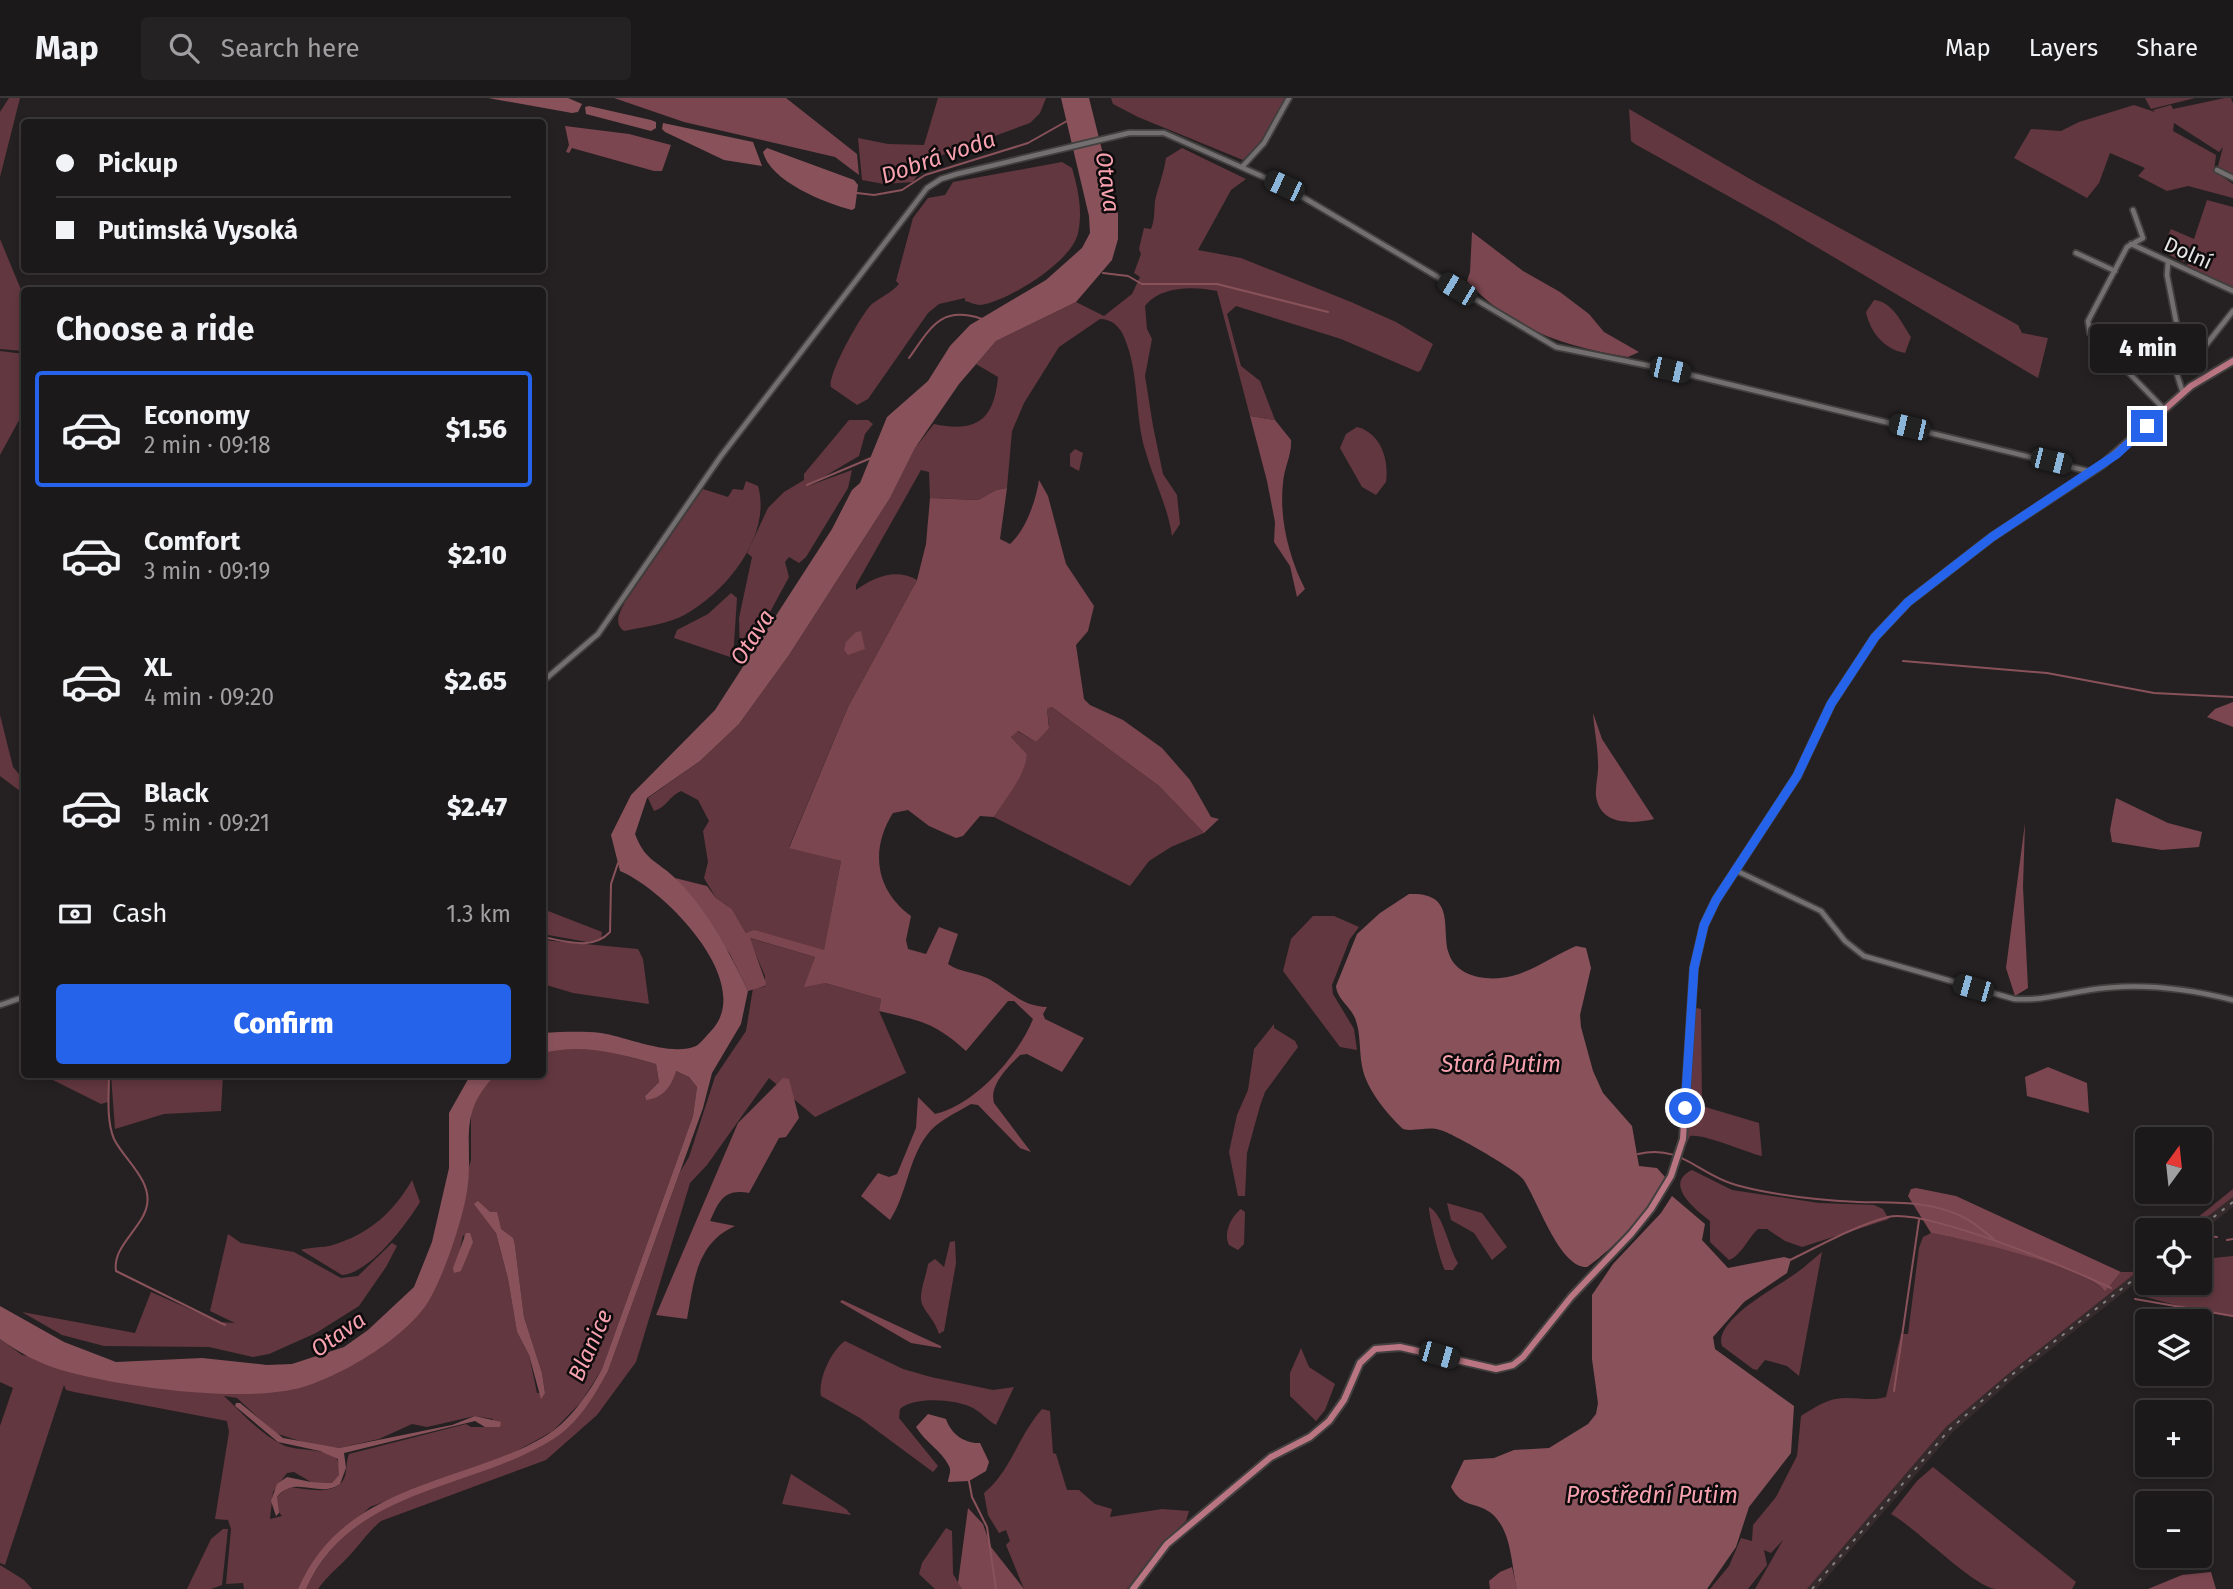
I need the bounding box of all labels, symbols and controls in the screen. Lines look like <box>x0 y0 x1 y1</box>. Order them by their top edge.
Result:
search box <box>141 17 631 80</box>
text: Map <box>35 28 99 68</box>
icon: search <box>165 29 203 67</box>
text: Search here <box>221 33 360 64</box>
text: Map <box>1945 34 1991 62</box>
text: Layers <box>2029 34 2098 62</box>
text: Share <box>2136 34 2198 62</box>
water label: Dobrá voda <box>877 124 999 190</box>
text: Pickup <box>98 148 178 179</box>
water label: Otava <box>1090 150 1126 214</box>
car <box>1261 168 1308 204</box>
text: Putimská Vysoká <box>98 215 298 246</box>
street label: Dolní <box>2160 231 2216 275</box>
car <box>1434 269 1481 309</box>
text: Choose a ride <box>56 310 254 348</box>
callout: 4 min <box>2089 324 2205 374</box>
text: 4 min <box>2119 334 2177 362</box>
car <box>1648 355 1693 385</box>
icon: car <box>60 398 123 461</box>
text: Economy <box>144 400 250 431</box>
route end <box>2131 410 2163 442</box>
car <box>1887 412 1932 442</box>
text: $1.56 <box>446 414 507 445</box>
text: 2 min · 09:18 <box>144 431 271 459</box>
car <box>2029 446 2074 476</box>
icon: car <box>60 524 123 587</box>
text: Comfort <box>144 526 240 557</box>
text: $2.10 <box>448 540 507 571</box>
text: 3 min · 09:19 <box>144 557 270 585</box>
water label: Otava <box>724 604 780 670</box>
icon: car <box>60 650 123 713</box>
text: XL <box>144 652 172 683</box>
text: $2.65 <box>444 666 507 697</box>
text: 4 min · 09:20 <box>144 683 274 711</box>
icon: car <box>60 776 123 839</box>
text: Black <box>144 778 209 809</box>
text: $2.47 <box>447 792 507 823</box>
text: 5 min · 09:21 <box>144 809 270 837</box>
icon: cash <box>56 895 94 933</box>
text: Cash <box>112 898 168 929</box>
text: 1.3 km <box>446 900 511 928</box>
car <box>1950 972 1997 1004</box>
button: Confirm <box>56 984 511 1064</box>
water label: Stará Putim <box>1440 1050 1561 1078</box>
route start <box>1669 1092 1701 1124</box>
north arrow <box>2135 1127 2212 1204</box>
map controls <box>2135 1127 2212 1568</box>
button: locate <box>2135 1218 2212 1295</box>
water label: Otava <box>305 1305 371 1363</box>
water label: Blanice <box>562 1305 618 1385</box>
button: layers <box>2135 1309 2212 1386</box>
car <box>1416 1339 1463 1371</box>
button: + <box>2135 1400 2212 1477</box>
water label: Prostřední Putim <box>1566 1481 1738 1509</box>
button: − <box>2135 1491 2212 1568</box>

